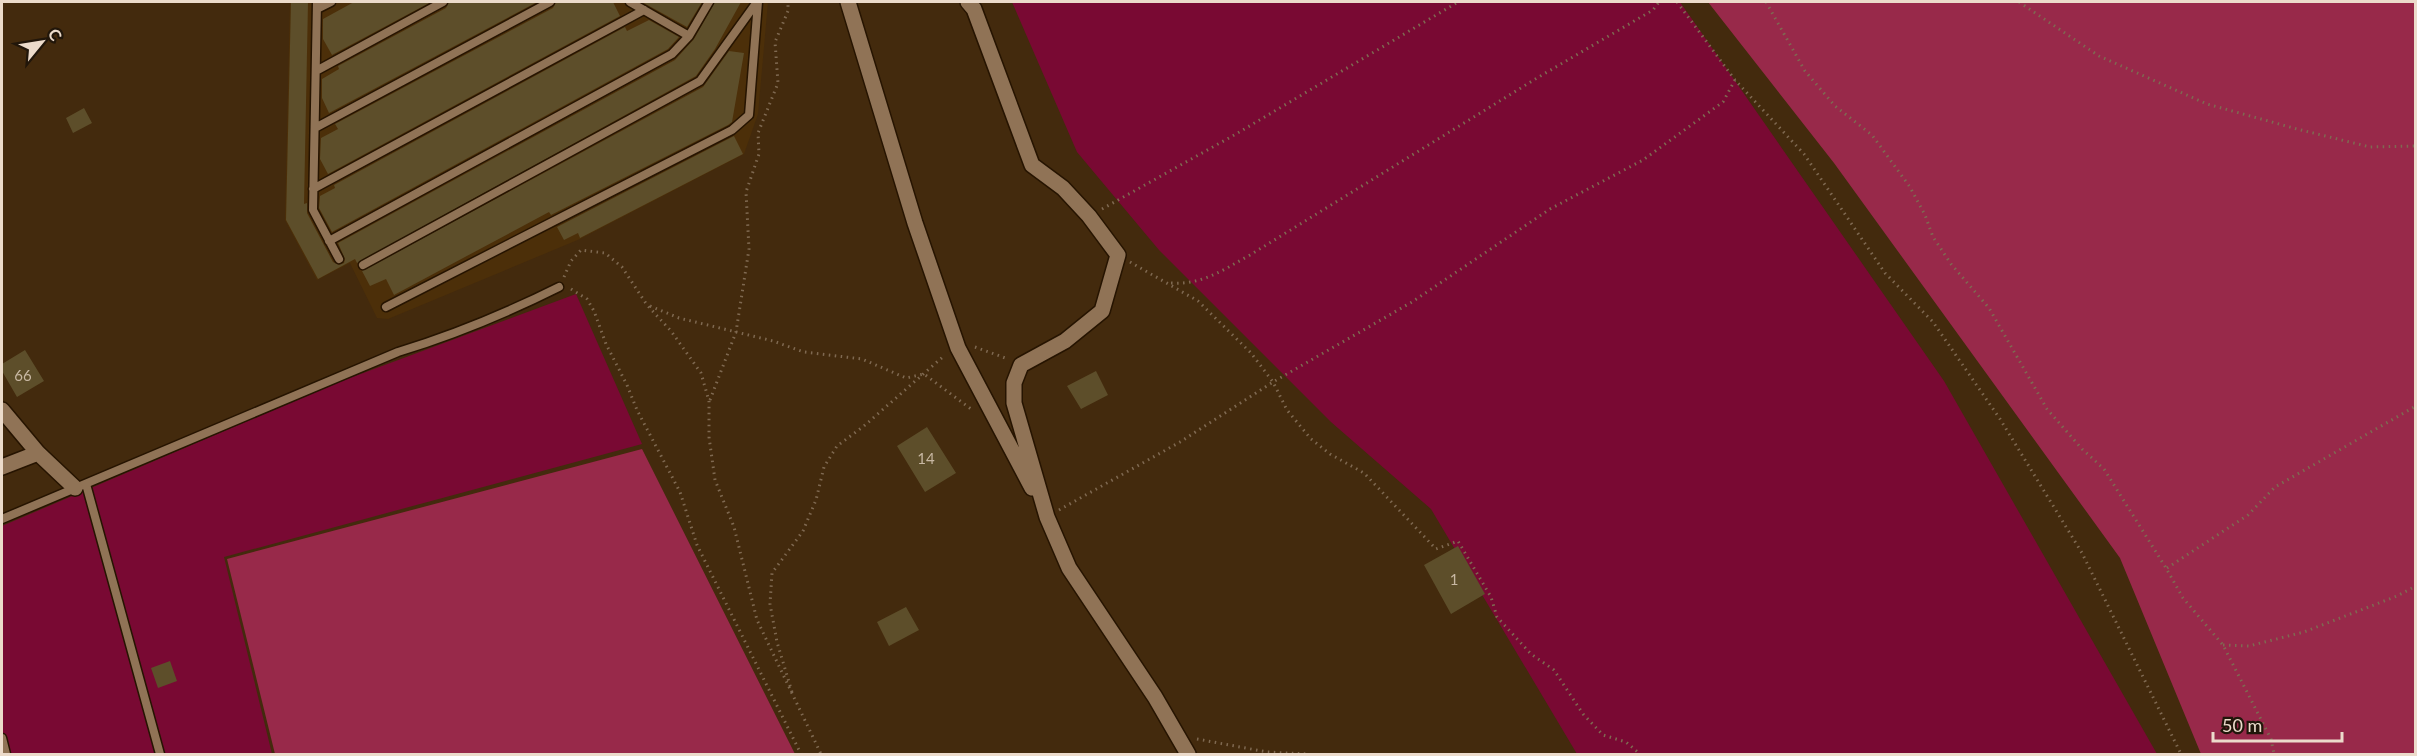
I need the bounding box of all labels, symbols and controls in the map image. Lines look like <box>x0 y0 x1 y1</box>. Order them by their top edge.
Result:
north arrow <box>12 12 72 72</box>
text: С <box>45 25 67 44</box>
house number: 66 <box>14 366 32 384</box>
house number: 14 <box>917 449 935 467</box>
house number: 1 <box>1450 570 1458 588</box>
scale bar <box>2213 705 2342 743</box>
text: 50 m <box>2222 714 2262 736</box>

